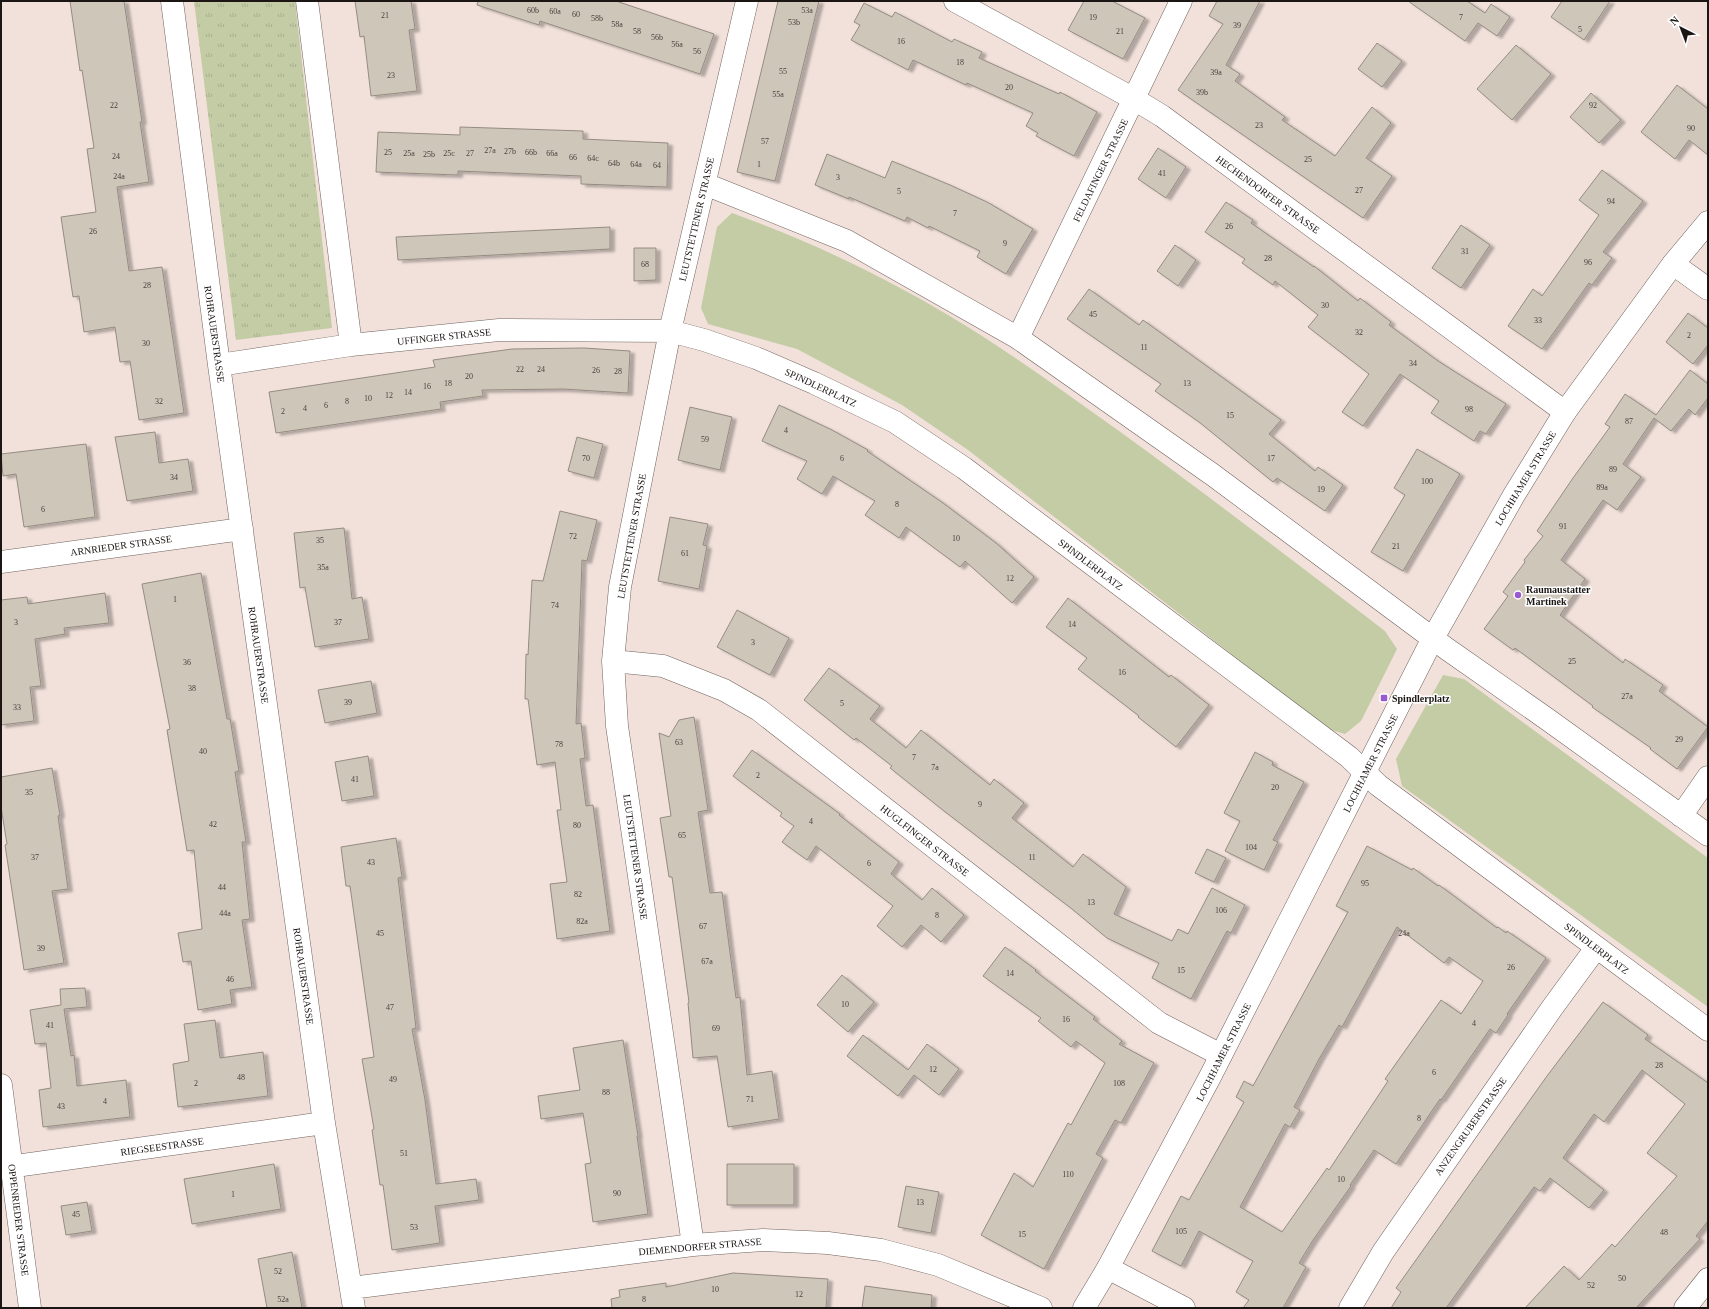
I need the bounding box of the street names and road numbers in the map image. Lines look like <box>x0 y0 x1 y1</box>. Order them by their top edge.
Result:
street label: FELDAFINGER STRASSE <box>1071 117 1130 224</box>
street label: HECHENDORFER STRASSE <box>1214 153 1322 236</box>
street label: LEUTSTETTENER STRASSE <box>677 156 716 282</box>
street label: ROHRAUERSTRASSE <box>202 285 227 383</box>
street label: UFFINGER STRASSE <box>397 326 491 347</box>
street label: SPINDLERPLATZ <box>783 366 858 409</box>
street label: LOCHHAMER STRASSE <box>1493 429 1558 528</box>
street label: LEUTSTETTENER STRASSE <box>615 473 648 600</box>
street label: ARNRIEDER STRASSE <box>70 533 173 558</box>
street label: SPINDLERPLATZ <box>1056 537 1125 592</box>
street label: ROHRAUERSTRASSE <box>246 606 271 704</box>
street label: LOCHHAMER STRASSE <box>1341 712 1400 814</box>
street label: LEUTSTETTENER STRASSE <box>621 793 650 921</box>
street label: HUGLFINGER STRASSE <box>878 802 971 878</box>
street label: SPINDLERPLATZ <box>1562 921 1631 976</box>
street label: ROHRAUERSTRASSE <box>291 927 316 1025</box>
street label: LOCHHAMER STRASSE <box>1194 1001 1253 1103</box>
street label: ANZENGRUBERSTRASSE <box>1432 1075 1509 1177</box>
street label: RIEGSEESTRASSE <box>120 1135 204 1158</box>
street label: OPPENRIEDER STRASSE <box>6 1163 31 1277</box>
street label: DIEMENDORFER STRASSE <box>638 1236 762 1257</box>

